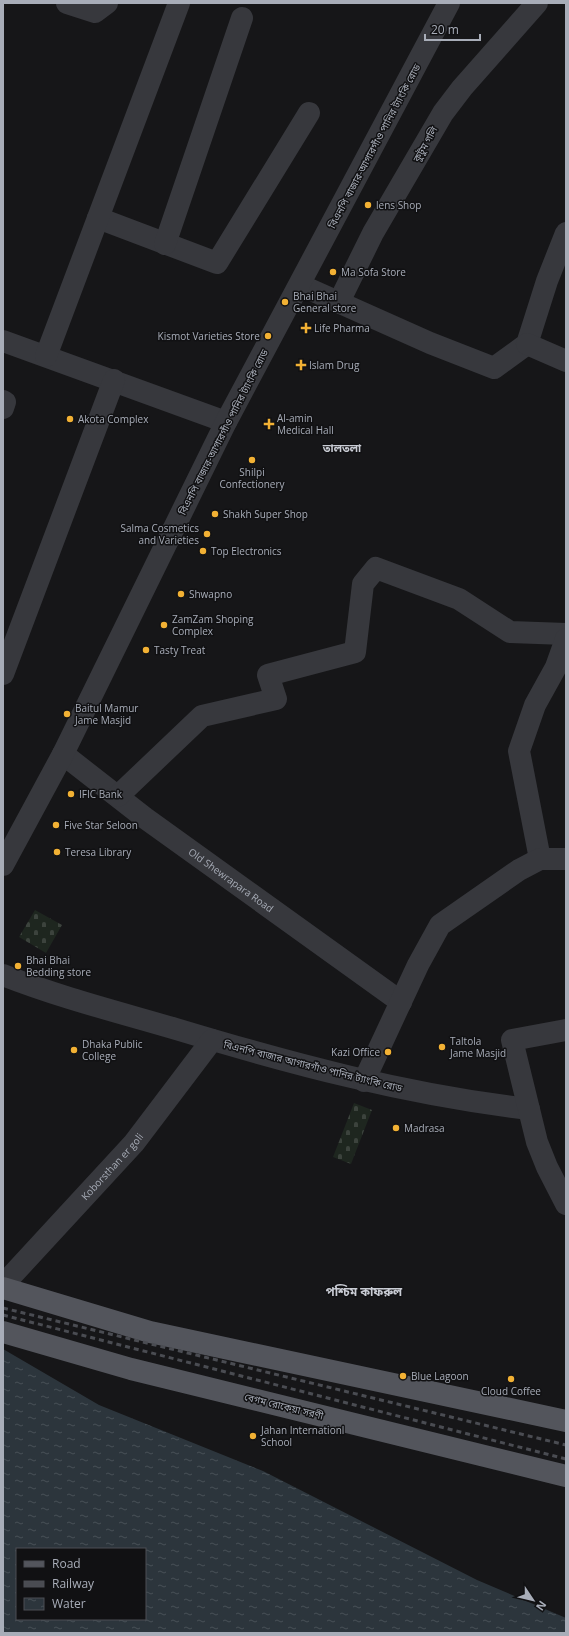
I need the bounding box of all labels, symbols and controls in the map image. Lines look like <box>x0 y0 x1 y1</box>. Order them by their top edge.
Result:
scale bar <box>425 16 480 42</box>
text: 20 m <box>431 21 459 38</box>
street label: বিএনপি বাজার-আগারগাঁও পানির ট্যাংকি রোড <box>324 61 424 231</box>
street label: কুটুম গলি <box>409 123 441 165</box>
place label: lens Shop <box>376 198 421 212</box>
marker: lens Shop <box>363 200 373 210</box>
place label: Ma Sofa Store <box>341 265 406 279</box>
marker: Ma Sofa Store <box>328 267 338 277</box>
place label: Bhai Bhai General store <box>293 289 357 315</box>
marker: Bhai Bhai General store <box>280 297 290 307</box>
place label: Life Pharma <box>314 321 370 335</box>
marker: Life Pharma <box>301 323 311 333</box>
place label: Kismot Varieties Store <box>158 329 260 343</box>
marker: Kismot Varieties Store <box>263 331 273 341</box>
street label: বিএনপি বাজার-আগারগাঁও পানির ট্যাংকি রোড <box>175 346 271 518</box>
place label: Islam Drug <box>309 358 360 372</box>
marker: Islam Drug <box>296 360 306 370</box>
place label: Al-amin Medical Hall <box>277 411 334 437</box>
place label: Akota Complex <box>78 412 149 426</box>
marker: Akota Complex <box>65 414 75 424</box>
marker: Al-amin Medical Hall <box>264 419 274 429</box>
district label: তালতলা <box>322 440 362 455</box>
marker: Shilpi Confectionery <box>247 455 257 465</box>
place label: Shilpi Confectionery <box>219 465 286 491</box>
place label: Shakh Super Shop <box>223 507 308 521</box>
marker: Shakh Super Shop <box>210 509 220 519</box>
place label: Salma Cosmetics and Varieties <box>120 521 199 547</box>
marker: Salma Cosmetics and Varieties <box>202 529 212 539</box>
place label: Top Electronics <box>211 544 282 558</box>
marker: Top Electronics <box>198 546 208 556</box>
place label: Shwapno <box>189 587 232 601</box>
marker: Shwapno <box>176 589 186 599</box>
place label: ZamZam Shoping Complex <box>172 612 254 638</box>
marker: ZamZam Shoping Complex <box>159 620 169 630</box>
place label: Tasty Treat <box>154 643 206 657</box>
marker: Tasty Treat <box>141 645 151 655</box>
place label: Baitul Mamur Jame Masjid <box>74 701 138 727</box>
marker: Baitul Mamur Jame Masjid <box>62 709 72 719</box>
place label: IFIC Bank <box>79 787 123 801</box>
marker: IFIC Bank <box>66 789 76 799</box>
place label: Five Star Seloon <box>64 818 138 832</box>
marker: Five Star Seloon <box>51 820 61 830</box>
place label: Teresa Library <box>65 845 132 859</box>
street label: Old Shewrapara Road <box>186 845 276 915</box>
marker: Teresa Library <box>52 847 62 857</box>
place label: Bhai Bhai Bedding store <box>26 953 91 979</box>
marker: Bhai Bhai Bedding store <box>13 961 23 971</box>
place label: Taltola Jame Masjid <box>449 1034 506 1060</box>
place label: Dhaka Public College <box>82 1037 143 1063</box>
street label: বিএনপি বাজার আগারগাঁও পানির ট্যাংকি রোড <box>221 1037 405 1095</box>
marker: Taltola Jame Masjid <box>437 1042 447 1052</box>
marker: Dhaka Public College <box>69 1045 79 1055</box>
place label: Kazi Office <box>331 1045 380 1059</box>
marker: Kazi Office <box>383 1047 393 1057</box>
place label: Madrasa <box>404 1121 445 1135</box>
marker: Madrasa <box>391 1123 401 1133</box>
street label: Koborsthan er goli <box>78 1130 146 1203</box>
district label: পশ্চিম কাফরুল <box>326 1283 403 1300</box>
place label: Blue Lagoon <box>411 1369 469 1383</box>
marker: Blue Lagoon <box>398 1371 408 1381</box>
marker: Cloud Coffee <box>506 1374 516 1384</box>
place label: Cloud Coffee <box>481 1384 541 1398</box>
street label: বেগম রোকেয়া সরণী <box>243 1389 325 1423</box>
place label: Jahan Internationl School <box>260 1423 344 1449</box>
marker: Jahan Internationl School <box>248 1431 258 1441</box>
legend <box>16 1548 146 1620</box>
text: Road <box>52 1555 81 1572</box>
text: Railway <box>52 1575 95 1592</box>
north arrow <box>513 1580 553 1620</box>
text: Water <box>52 1595 86 1612</box>
text: N <box>533 1598 550 1614</box>

